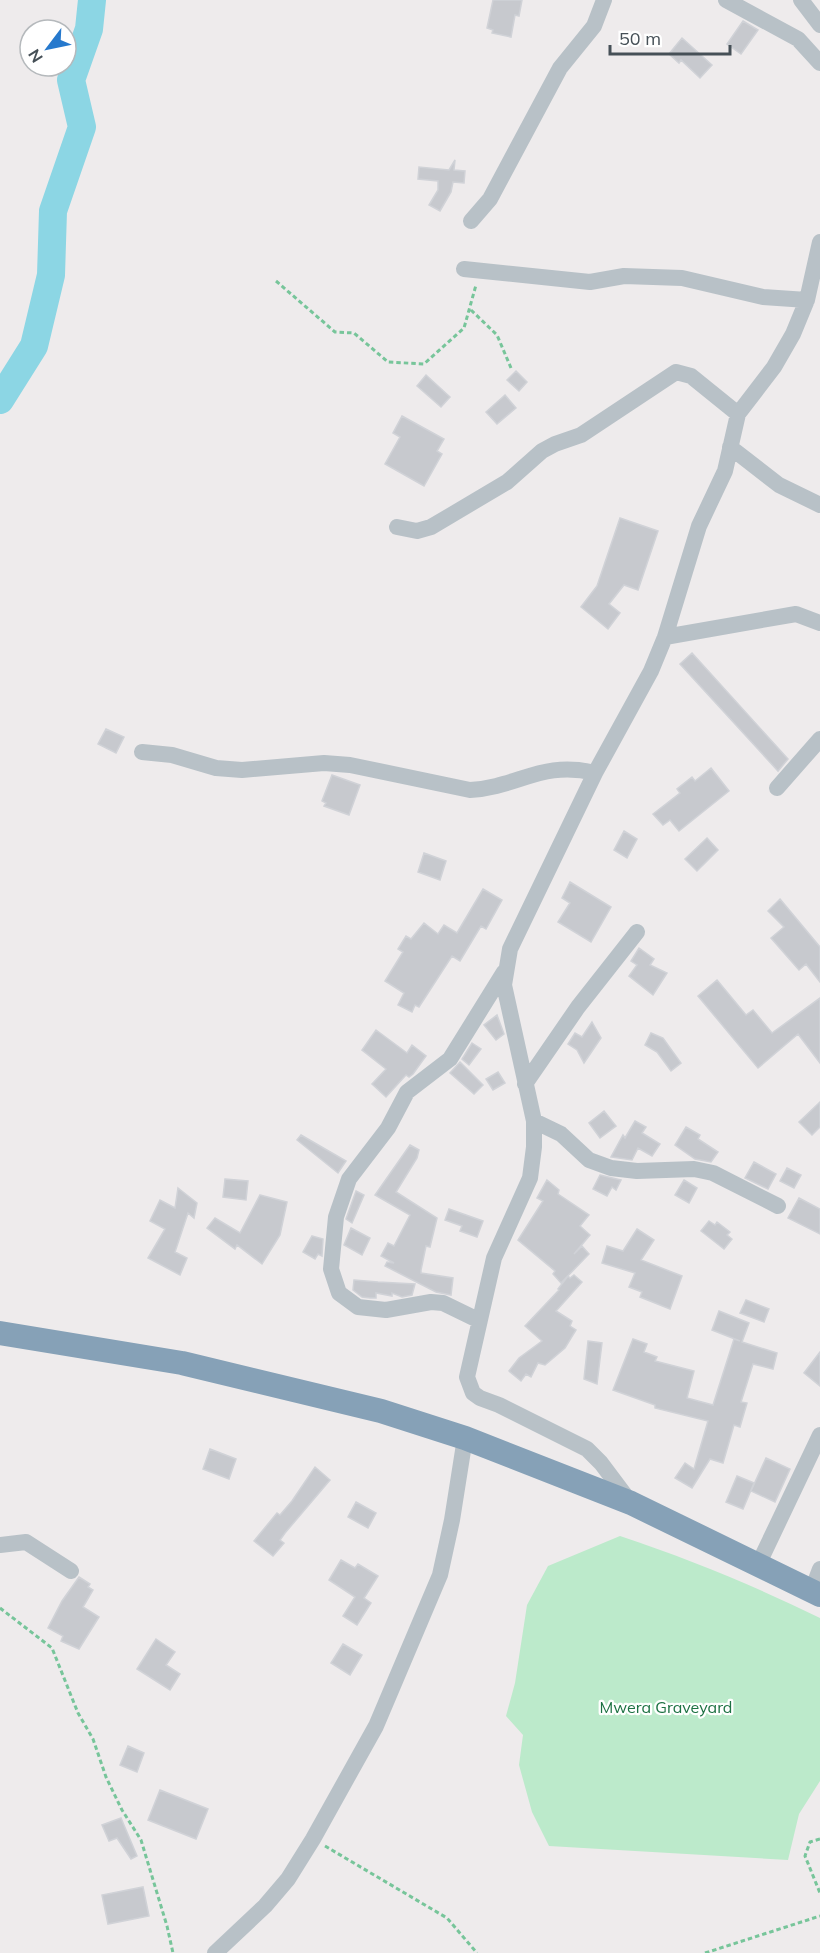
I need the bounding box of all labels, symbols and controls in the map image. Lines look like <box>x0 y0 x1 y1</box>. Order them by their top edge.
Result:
north arrow <box>18 18 78 78</box>
scale bar <box>610 18 730 56</box>
text: 50 m <box>619 27 661 50</box>
text: N <box>24 46 47 66</box>
park label: Mwera Graveyard <box>600 1697 732 1717</box>

